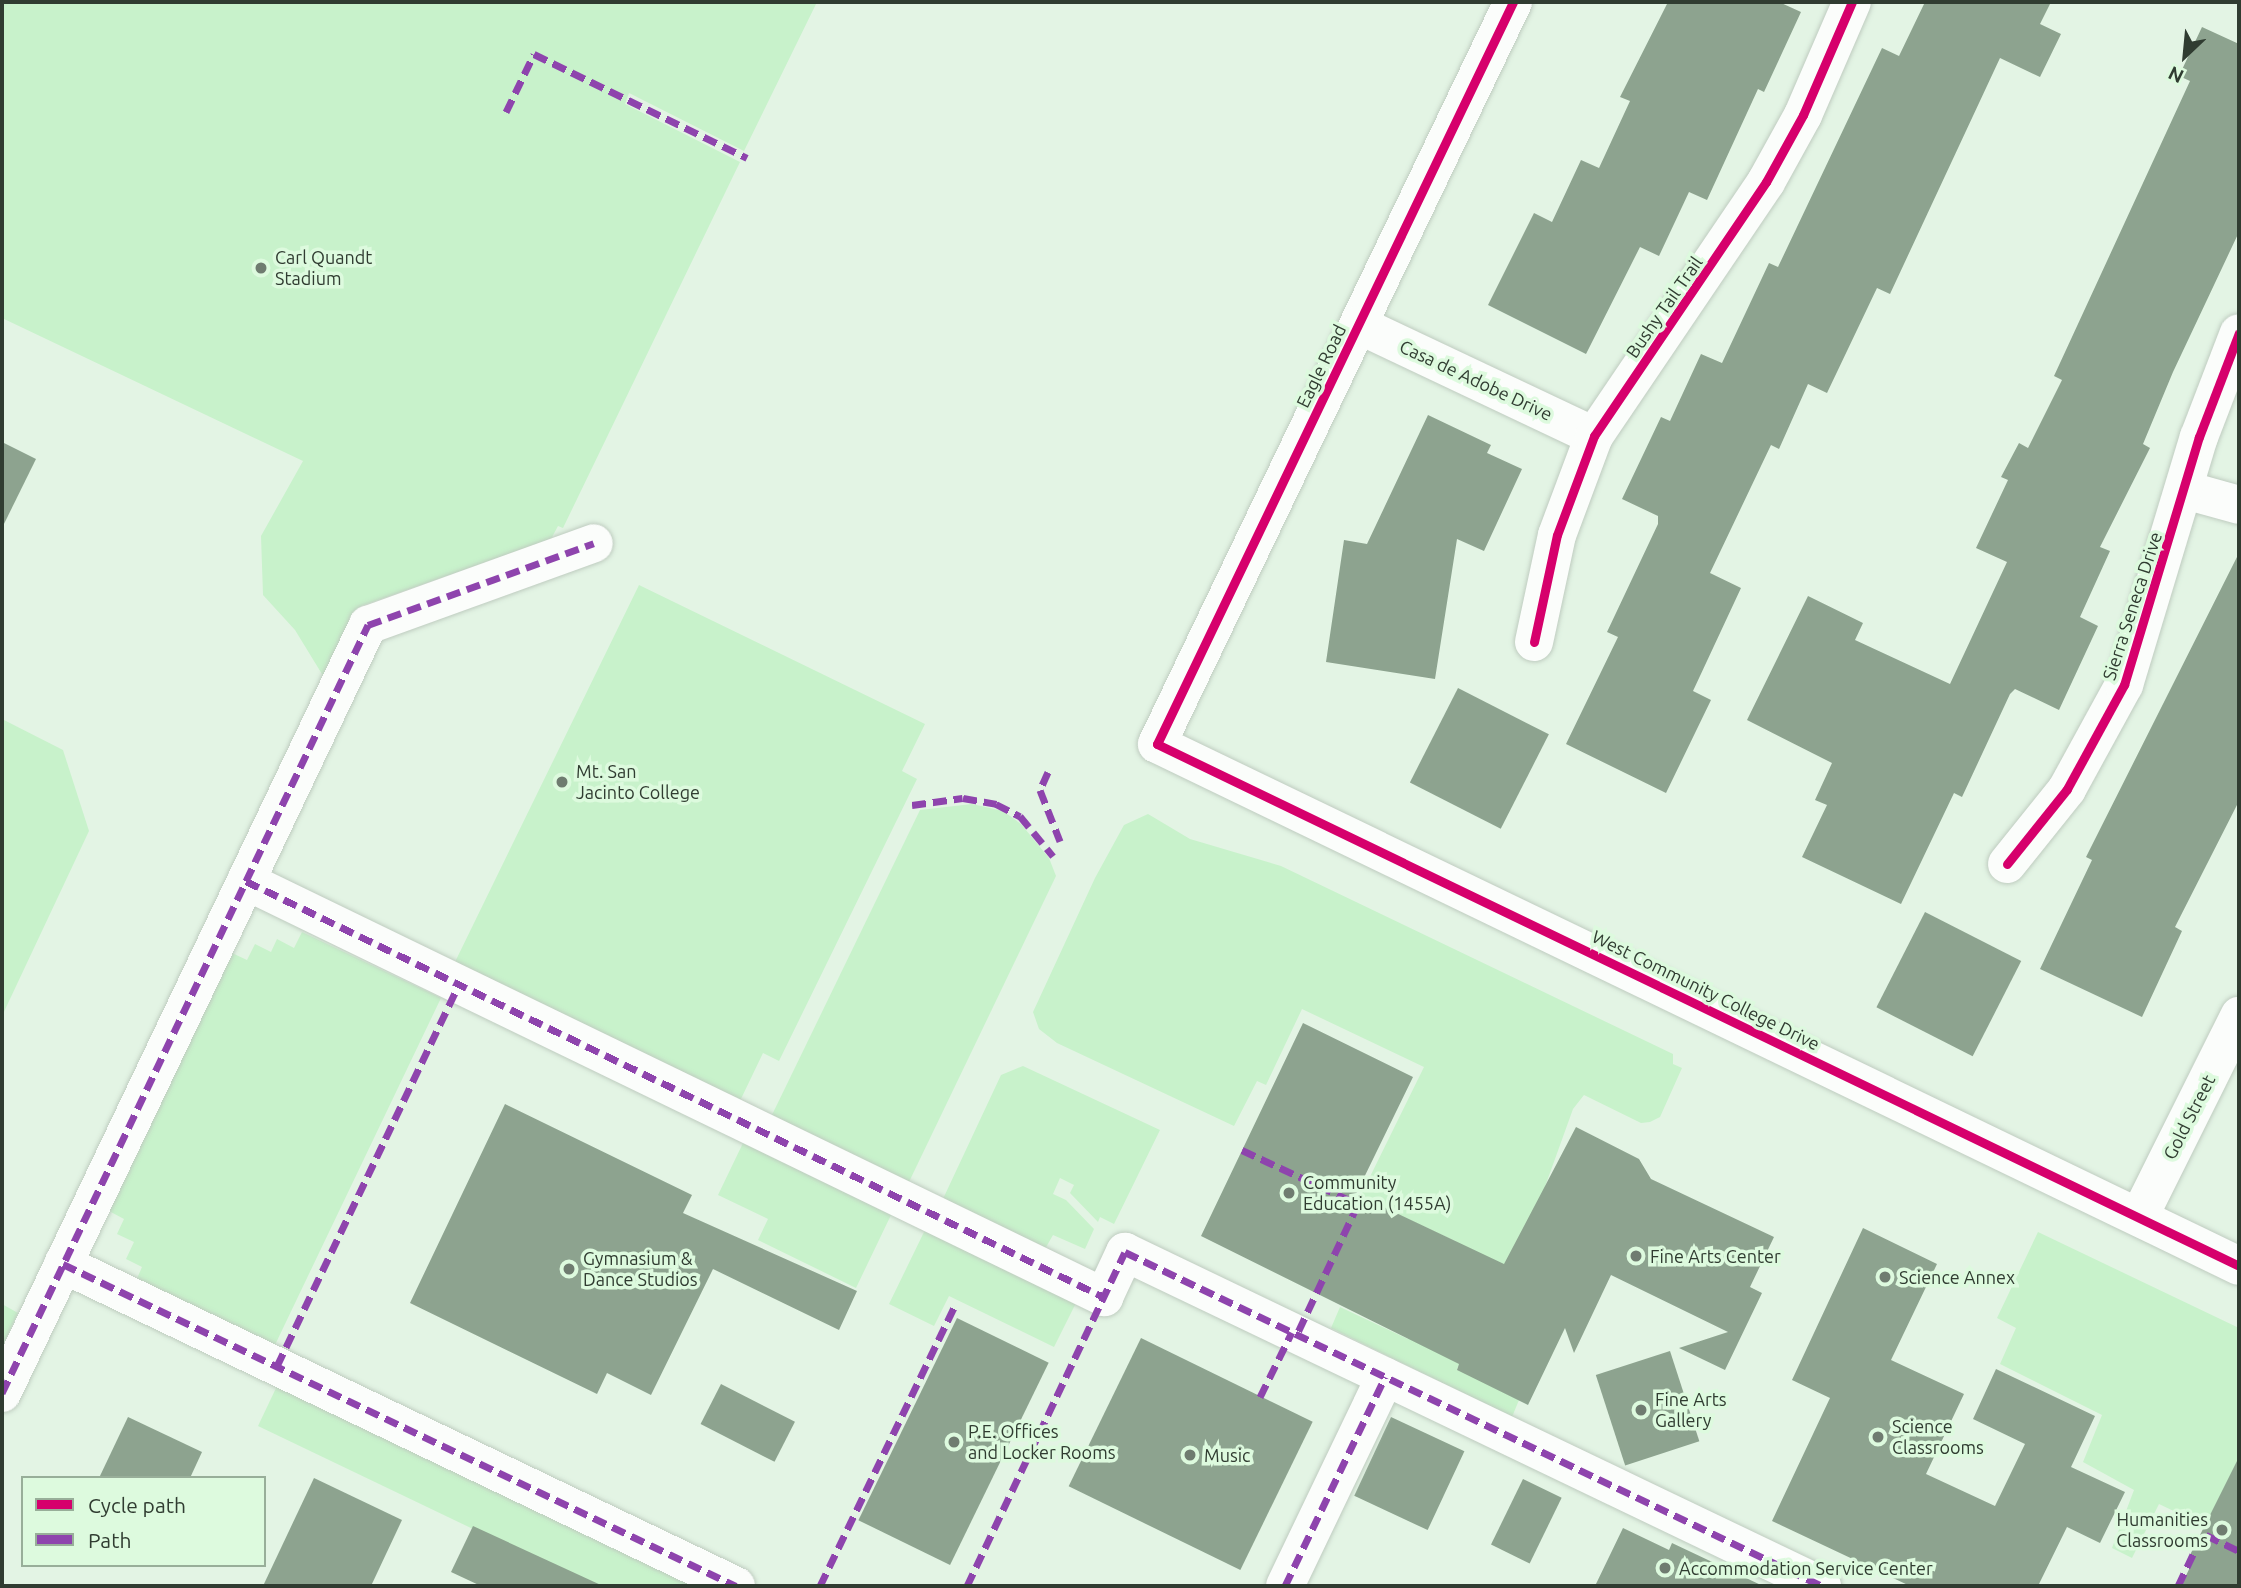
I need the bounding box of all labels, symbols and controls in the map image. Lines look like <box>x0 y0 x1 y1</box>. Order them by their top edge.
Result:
north arrow <box>2150 21 2220 91</box>
text: N <box>2165 62 2187 88</box>
place label: Carl Quandt Stadium <box>275 247 372 290</box>
street label: Bushy Tail Trail <box>1621 252 1707 362</box>
marker: Carl Quandt Stadium <box>253 260 269 276</box>
street label: Eagle Road <box>1292 321 1350 411</box>
street label: Casa de Adobe Drive <box>1396 335 1556 425</box>
street label: Sierra Seneca Drive <box>2098 529 2166 683</box>
place label: Mt. San Jacinto College <box>576 761 700 804</box>
marker: Mt. San Jacinto College <box>554 774 570 790</box>
street label: West Community College Drive <box>1589 925 1823 1055</box>
street label: Gold Street <box>2158 1071 2220 1163</box>
place label: Community Education (1455A) <box>1303 1172 1451 1214</box>
marker: Community Education (1455A) <box>1281 1185 1297 1201</box>
place label: Fine Arts Center <box>1650 1245 1781 1267</box>
place label: Gymnasium & Dance Studios <box>583 1248 698 1290</box>
marker: Fine Arts Center <box>1628 1248 1644 1264</box>
marker: Gymnasium & Dance Studios <box>561 1261 577 1277</box>
place label: Science Annex <box>1899 1266 2015 1288</box>
marker: Science Annex <box>1877 1269 1893 1285</box>
place label: Fine Arts Gallery <box>1655 1389 1727 1432</box>
marker: Fine Arts Gallery <box>1633 1402 1649 1418</box>
place label: Science Classrooms <box>1892 1416 1984 1458</box>
place label: P.E. Offices and Locker Rooms <box>968 1421 1115 1464</box>
marker: Science Classrooms <box>1870 1429 1886 1445</box>
marker: P.E. Offices and Locker Rooms <box>946 1434 962 1450</box>
place label: Music <box>1204 1444 1250 1466</box>
marker: Music <box>1182 1447 1198 1463</box>
legend <box>21 1476 266 1567</box>
text: Cycle path <box>88 1493 186 1517</box>
place label: Humanities Classrooms <box>2116 1509 2208 1552</box>
marker: Humanities Classrooms <box>2214 1522 2230 1538</box>
text: Path <box>88 1528 131 1552</box>
place label: Accommodation Service Center <box>1679 1557 1933 1579</box>
marker: Accommodation Service Center <box>1657 1560 1673 1576</box>

